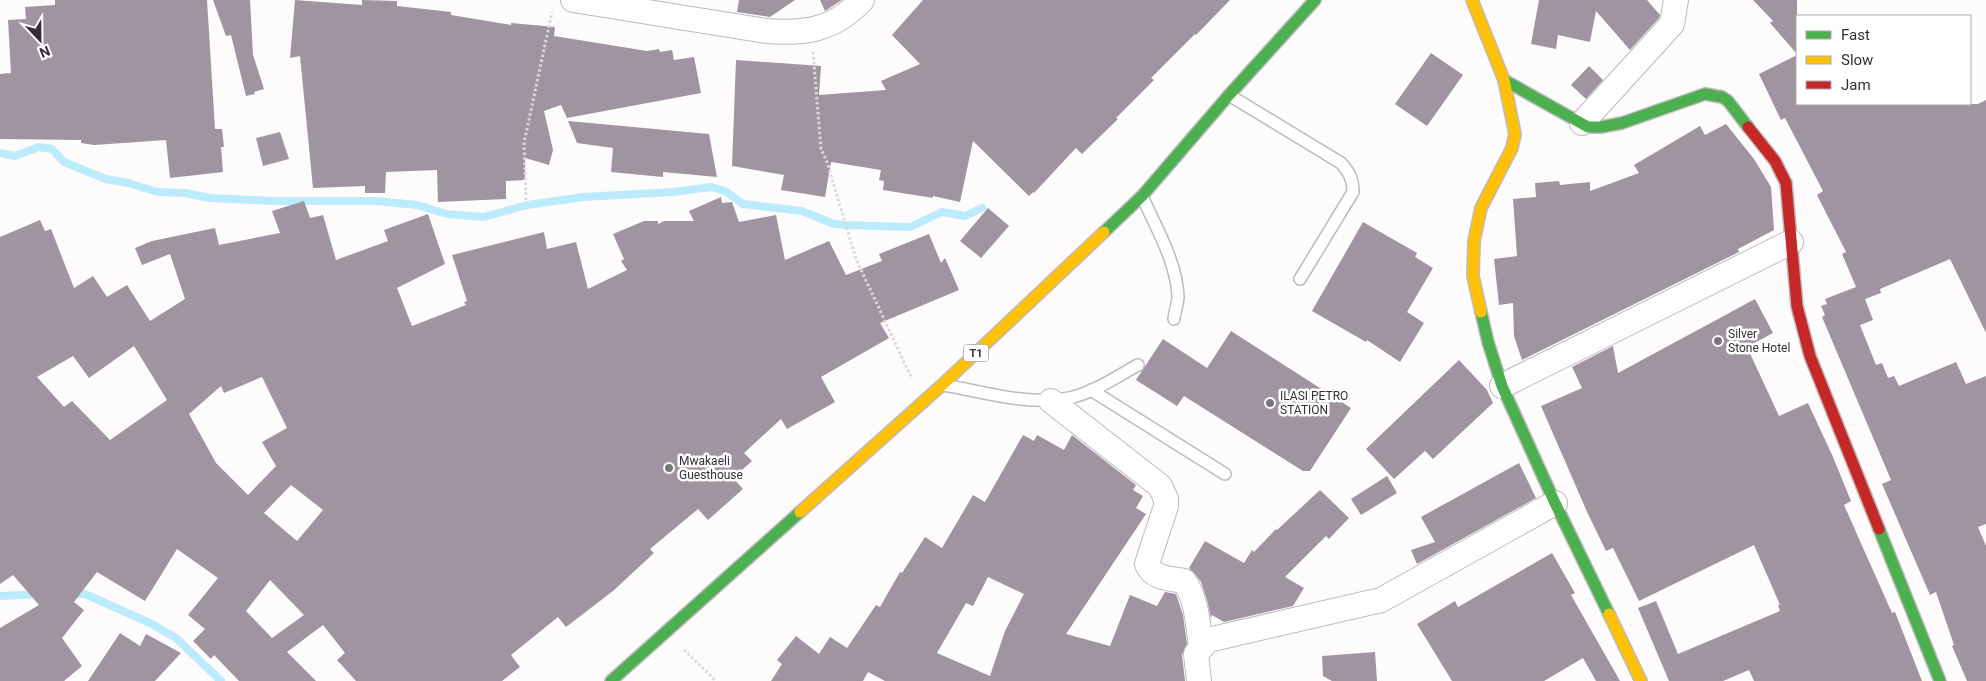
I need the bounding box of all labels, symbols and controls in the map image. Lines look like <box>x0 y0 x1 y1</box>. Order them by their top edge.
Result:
north arrow <box>15 15 65 65</box>
legend <box>1796 15 1971 105</box>
text: Fast <box>1841 26 1870 44</box>
text: N <box>37 43 52 61</box>
text: Slow <box>1841 51 1873 69</box>
text: Jam <box>1841 76 1871 94</box>
place label: Silver Stone Hotel <box>1728 327 1790 355</box>
marker: Silver Stone Hotel <box>1712 335 1724 347</box>
road number: T1 <box>964 344 988 362</box>
place label: ILASI PETRO STATION <box>1280 389 1348 417</box>
marker: ILASI PETRO STATION <box>1264 397 1276 409</box>
place label: Mwakaeli Guesthouse <box>679 454 743 482</box>
marker: Mwakaeli Guesthouse <box>663 462 675 474</box>

